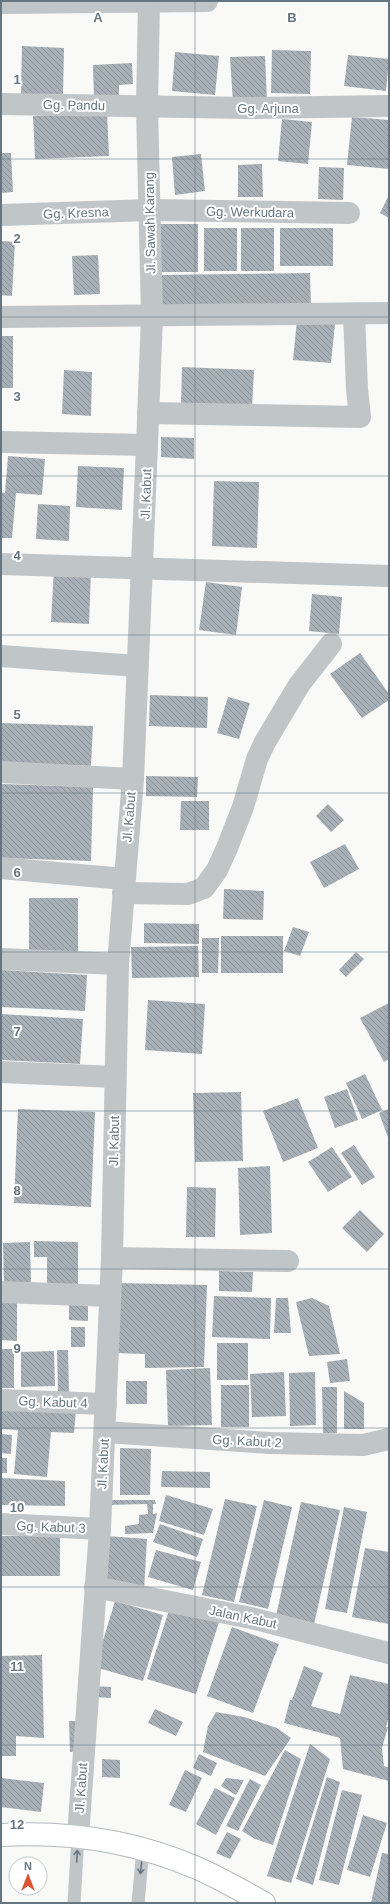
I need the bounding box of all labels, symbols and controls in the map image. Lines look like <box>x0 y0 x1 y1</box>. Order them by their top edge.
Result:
text: A <box>93 10 103 25</box>
text: B <box>287 10 297 25</box>
text: 1 <box>13 72 21 87</box>
street label: Gg. Pandu <box>43 97 105 113</box>
street label: Gg. Arjuna <box>237 101 299 116</box>
street label: Jl. Sawah Karang <box>142 172 158 274</box>
street label: Gg. Kresna <box>43 204 110 222</box>
street label: Gg. Werkudara <box>206 204 295 220</box>
text: 2 <box>13 231 21 246</box>
text: 3 <box>13 389 21 404</box>
street label: Jl. Kabut <box>138 468 154 520</box>
text: 4 <box>13 548 21 563</box>
text: 5 <box>13 707 21 722</box>
street label: Jl. Kabut <box>119 791 139 843</box>
text: 6 <box>13 865 21 880</box>
text: 7 <box>13 1024 21 1039</box>
street label: Jl. Kabut <box>106 1115 122 1166</box>
text: 8 <box>13 1183 21 1198</box>
text: 9 <box>13 1341 21 1356</box>
street label: Gg. Kabut 4 <box>18 1393 88 1411</box>
street label: Gg. Kabut 2 <box>212 1432 282 1450</box>
street label: Jl. Kabut <box>94 1438 112 1490</box>
text: 10 <box>10 1500 24 1515</box>
street label: Gg. Kabut 3 <box>16 1518 86 1536</box>
street label: Jalan Kabut <box>208 1603 279 1632</box>
text: 11 <box>10 1659 24 1674</box>
street label: Jl. Kabut <box>72 1762 90 1814</box>
text: 12 <box>10 1817 24 1832</box>
one-way arrow <box>73 1850 80 1863</box>
north arrow <box>8 1856 48 1896</box>
text: N <box>24 1860 32 1872</box>
one-way arrow <box>137 1861 145 1874</box>

